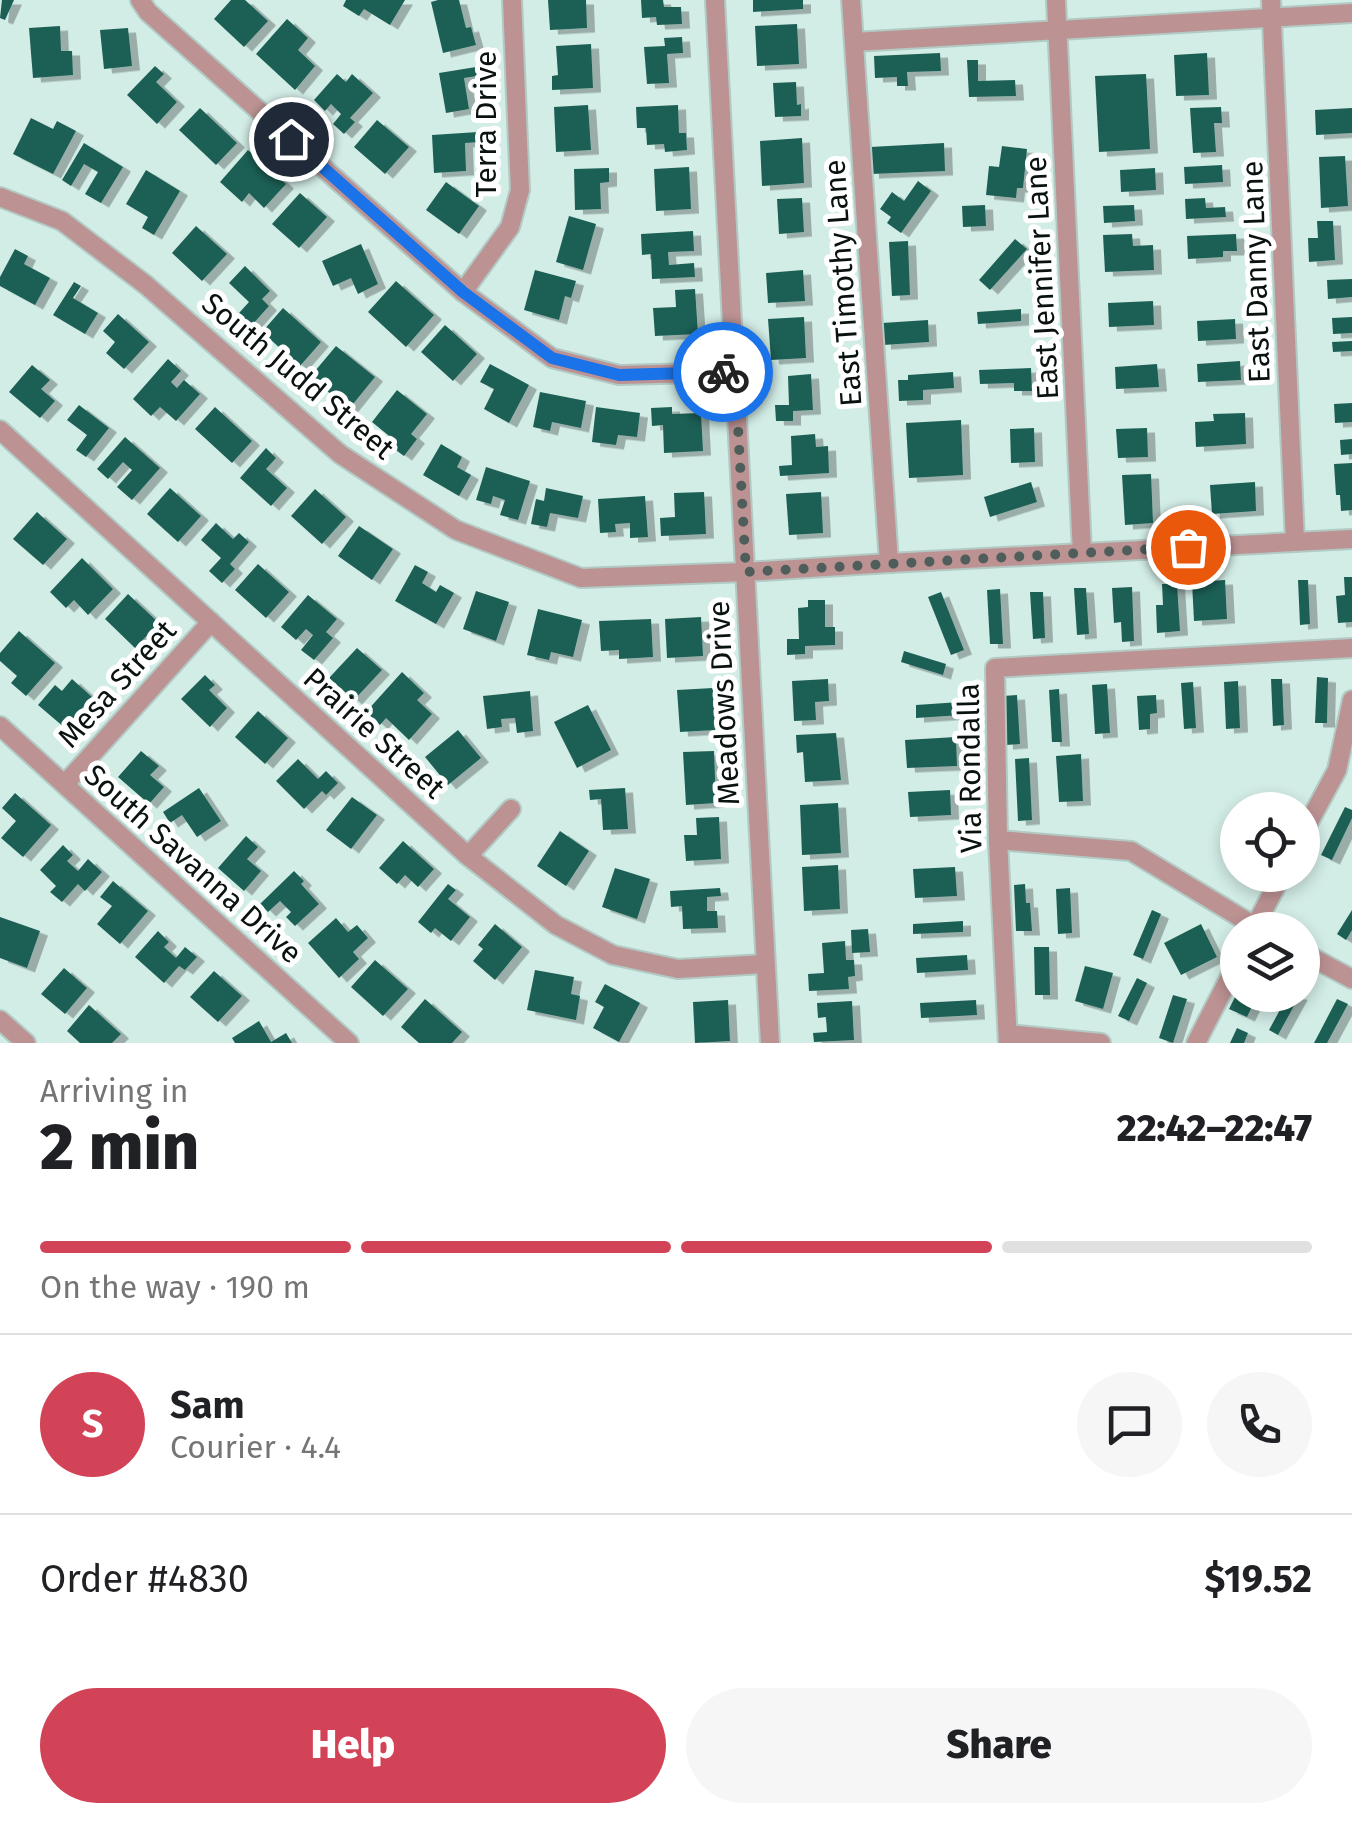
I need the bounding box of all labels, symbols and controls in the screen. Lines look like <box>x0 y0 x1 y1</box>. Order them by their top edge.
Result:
street label: Terra Drive <box>468 51 504 197</box>
pin <box>249 97 334 182</box>
icon: home <box>264 112 319 167</box>
street label: East Jennifer Lane <box>1018 155 1066 401</box>
street label: East Timothy Lane <box>816 158 870 408</box>
street label: East Danny Lane <box>1234 160 1278 384</box>
street label: South Judd Street <box>195 285 401 467</box>
courier <box>673 322 773 422</box>
icon: bike <box>696 345 751 400</box>
pin <box>1146 505 1231 590</box>
icon: bag <box>1161 520 1216 575</box>
street label: Meadows Drive <box>701 600 747 806</box>
street label: Mesa Street <box>50 613 184 755</box>
street label: Prairie Street <box>296 660 452 806</box>
street label: Via Rondalla <box>951 683 989 853</box>
street label: South Savanna Drive <box>77 757 309 971</box>
map controls <box>1220 792 1320 1012</box>
button: locate <box>1220 792 1320 892</box>
button: layers <box>1220 912 1320 1012</box>
text: Arriving in <box>40 1072 188 1110</box>
text: 22:42–22:47 <box>1117 1105 1312 1151</box>
text: 2 min <box>40 1108 199 1186</box>
text: On the way · 190 m <box>40 1268 310 1306</box>
button: chat <box>1077 1372 1182 1477</box>
button: phone <box>1207 1372 1312 1477</box>
text: Sam <box>170 1382 245 1428</box>
text: S <box>82 1401 103 1447</box>
text: Courier · 4.4 <box>170 1428 341 1466</box>
text: Order #4830 <box>40 1556 249 1602</box>
text: $19.52 <box>1205 1556 1312 1602</box>
button: Help <box>40 1688 666 1803</box>
button: Share <box>686 1688 1312 1803</box>

